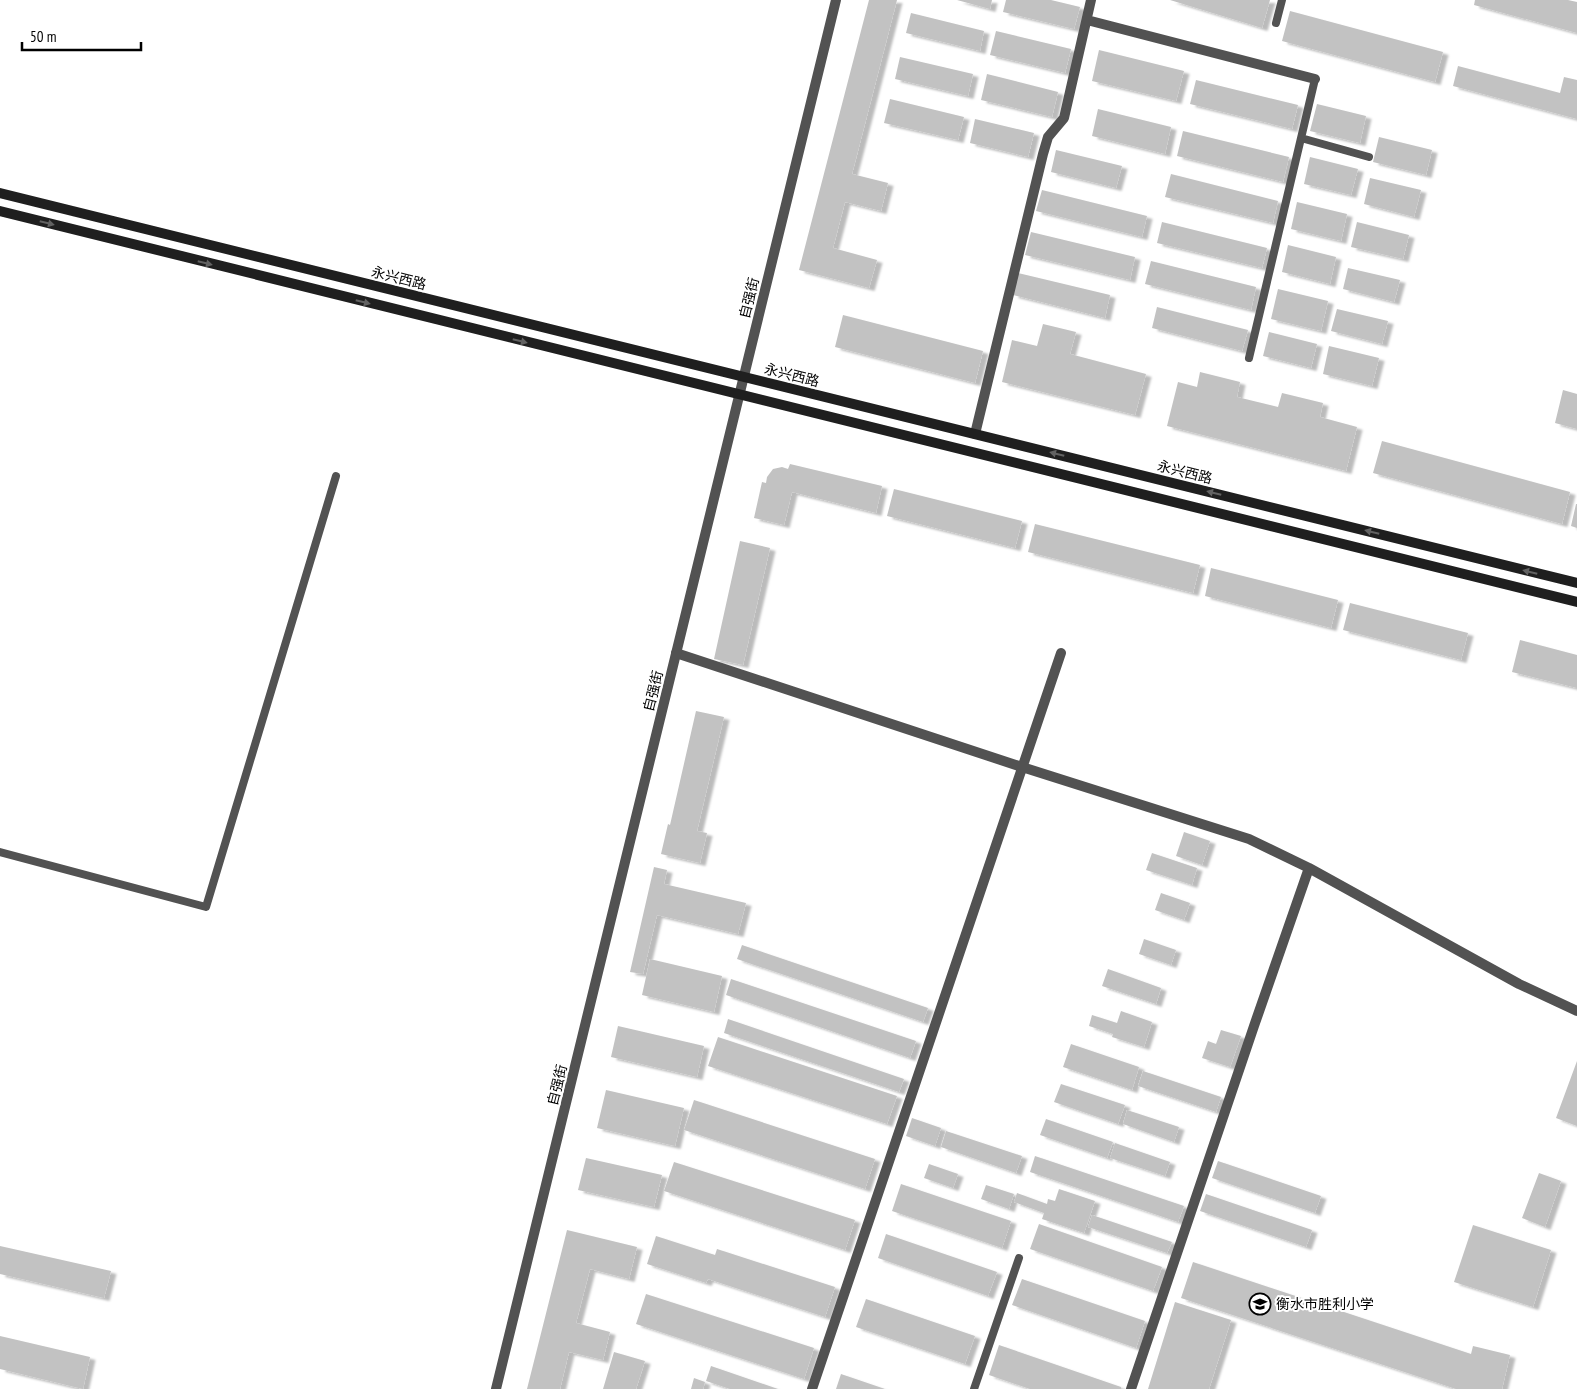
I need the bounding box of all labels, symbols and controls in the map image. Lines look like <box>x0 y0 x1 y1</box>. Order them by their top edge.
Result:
scale bar <box>22 20 141 52</box>
text: 50 m <box>30 27 56 46</box>
one-way arrow <box>40 219 55 227</box>
one-way arrow <box>197 259 212 267</box>
street label: 永兴西路 <box>370 262 428 294</box>
street label: 自强街 <box>735 275 763 321</box>
one-way arrow <box>355 298 370 306</box>
one-way arrow <box>513 337 528 345</box>
street label: 永兴西路 <box>763 359 821 391</box>
one-way arrow <box>1049 450 1064 458</box>
street label: 永兴西路 <box>1156 456 1214 488</box>
one-way arrow <box>1207 489 1222 497</box>
one-way arrow <box>1364 528 1379 536</box>
one-way arrow <box>1522 567 1537 575</box>
street label: 自强街 <box>639 668 667 714</box>
street label: 自强街 <box>543 1062 571 1108</box>
school or university icon: 衡水市胜利小学 <box>1248 1292 1272 1316</box>
place label: 衡水市胜利小学 <box>1276 1295 1374 1313</box>

